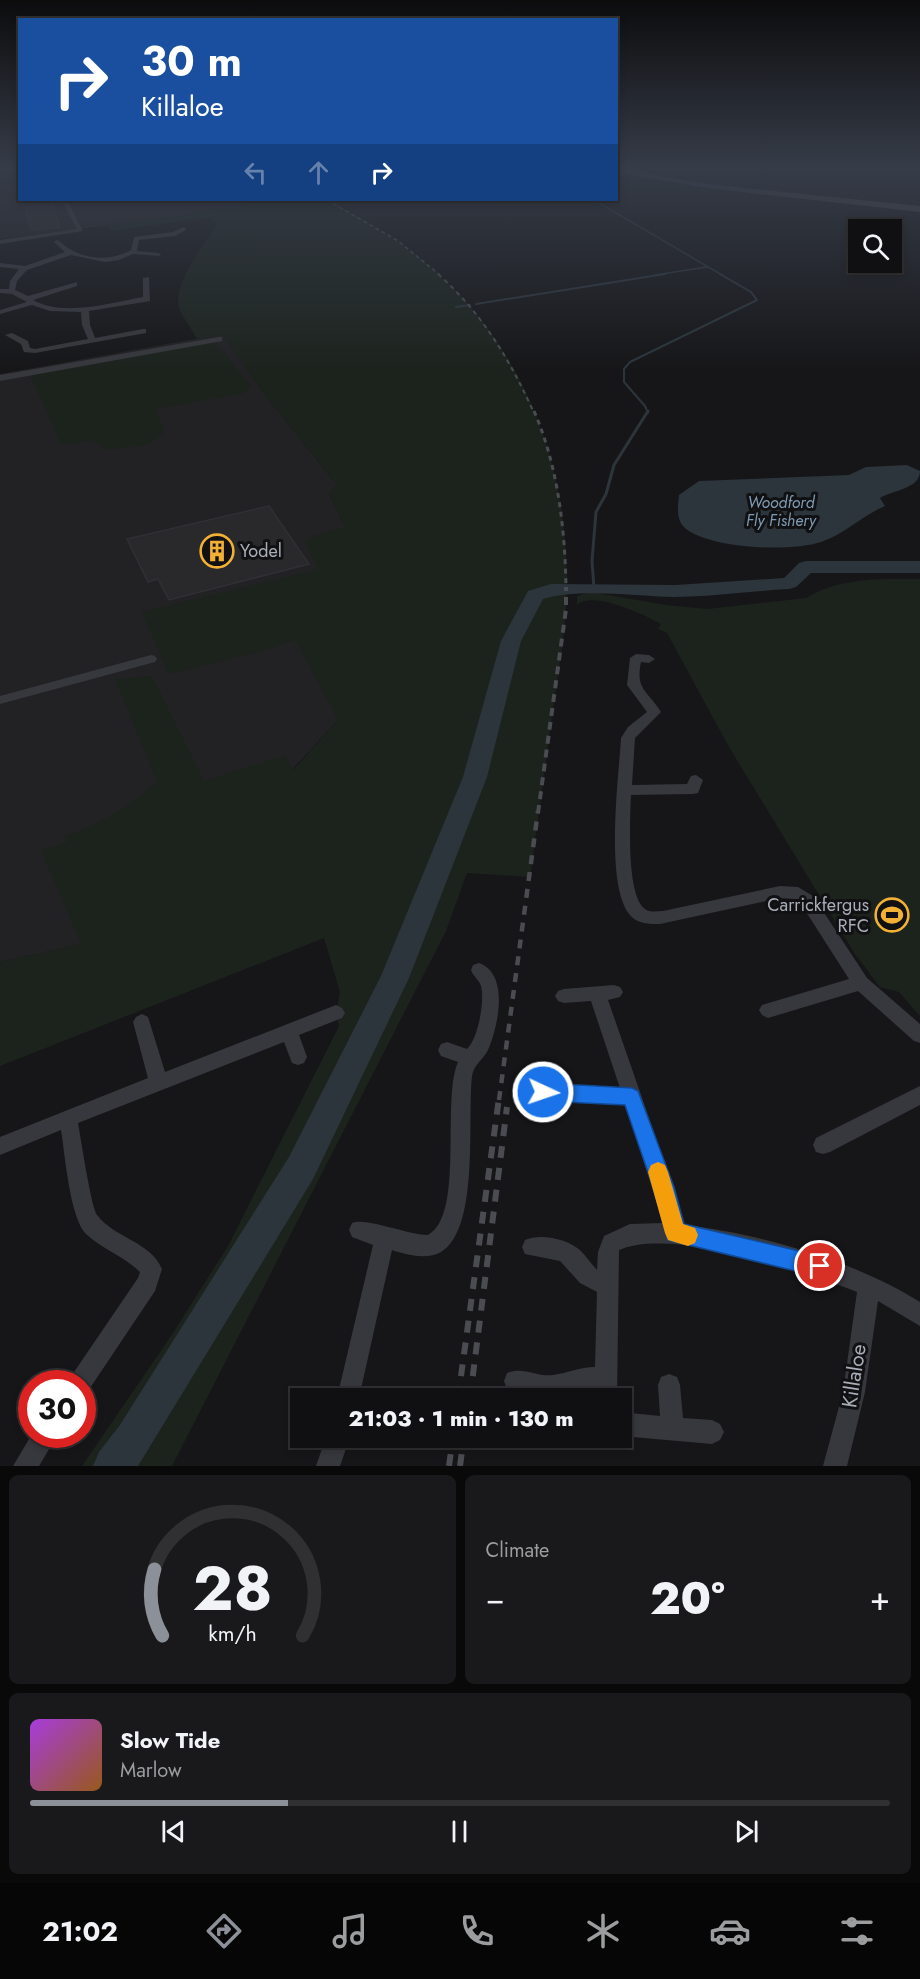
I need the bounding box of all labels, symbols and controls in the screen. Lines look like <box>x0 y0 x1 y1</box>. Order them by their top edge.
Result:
text: 30 m <box>141 31 242 92</box>
icon: right <box>42 42 120 120</box>
text: Killaloe <box>141 87 224 126</box>
icon: left <box>239 156 272 189</box>
icon: ahead <box>302 156 335 189</box>
icon: right <box>365 156 398 189</box>
map controls <box>848 219 902 273</box>
button: search <box>848 219 902 273</box>
water label: Woodford Fly Fishery <box>746 491 817 532</box>
building icon: Yodel <box>199 533 235 569</box>
place label: Yodel <box>240 538 282 564</box>
place label: Carrickfergus RFC <box>767 892 869 939</box>
sports icon: Carrickfergus RFC <box>874 897 910 933</box>
position arrow <box>511 1060 575 1124</box>
pin <box>794 1240 845 1291</box>
icon: arrive <box>803 1249 836 1282</box>
street label: Killaloe <box>834 1342 874 1410</box>
speed limit sign: 30 <box>18 1370 96 1448</box>
text: 21:03 · 1 min · 130 m <box>348 1402 574 1434</box>
text: Climate <box>486 1536 549 1565</box>
text: 28 <box>192 1543 272 1633</box>
text: 20° <box>650 1566 725 1631</box>
text: − <box>486 1575 505 1622</box>
text: + <box>870 1575 890 1622</box>
text: km/h <box>208 1619 256 1650</box>
text: Slow Tide <box>120 1724 220 1756</box>
text: Marlow <box>120 1756 182 1785</box>
icon: previous <box>157 1815 190 1848</box>
icon: pause <box>443 1815 476 1848</box>
icon: next <box>730 1815 763 1848</box>
icon: directions <box>203 1910 245 1952</box>
icon: music <box>329 1910 371 1952</box>
icon: phone <box>456 1910 498 1952</box>
icon: climate <box>582 1910 624 1952</box>
icon: car <box>709 1910 751 1952</box>
icon: filters <box>836 1910 878 1952</box>
text: 21:02 <box>42 1912 118 1951</box>

